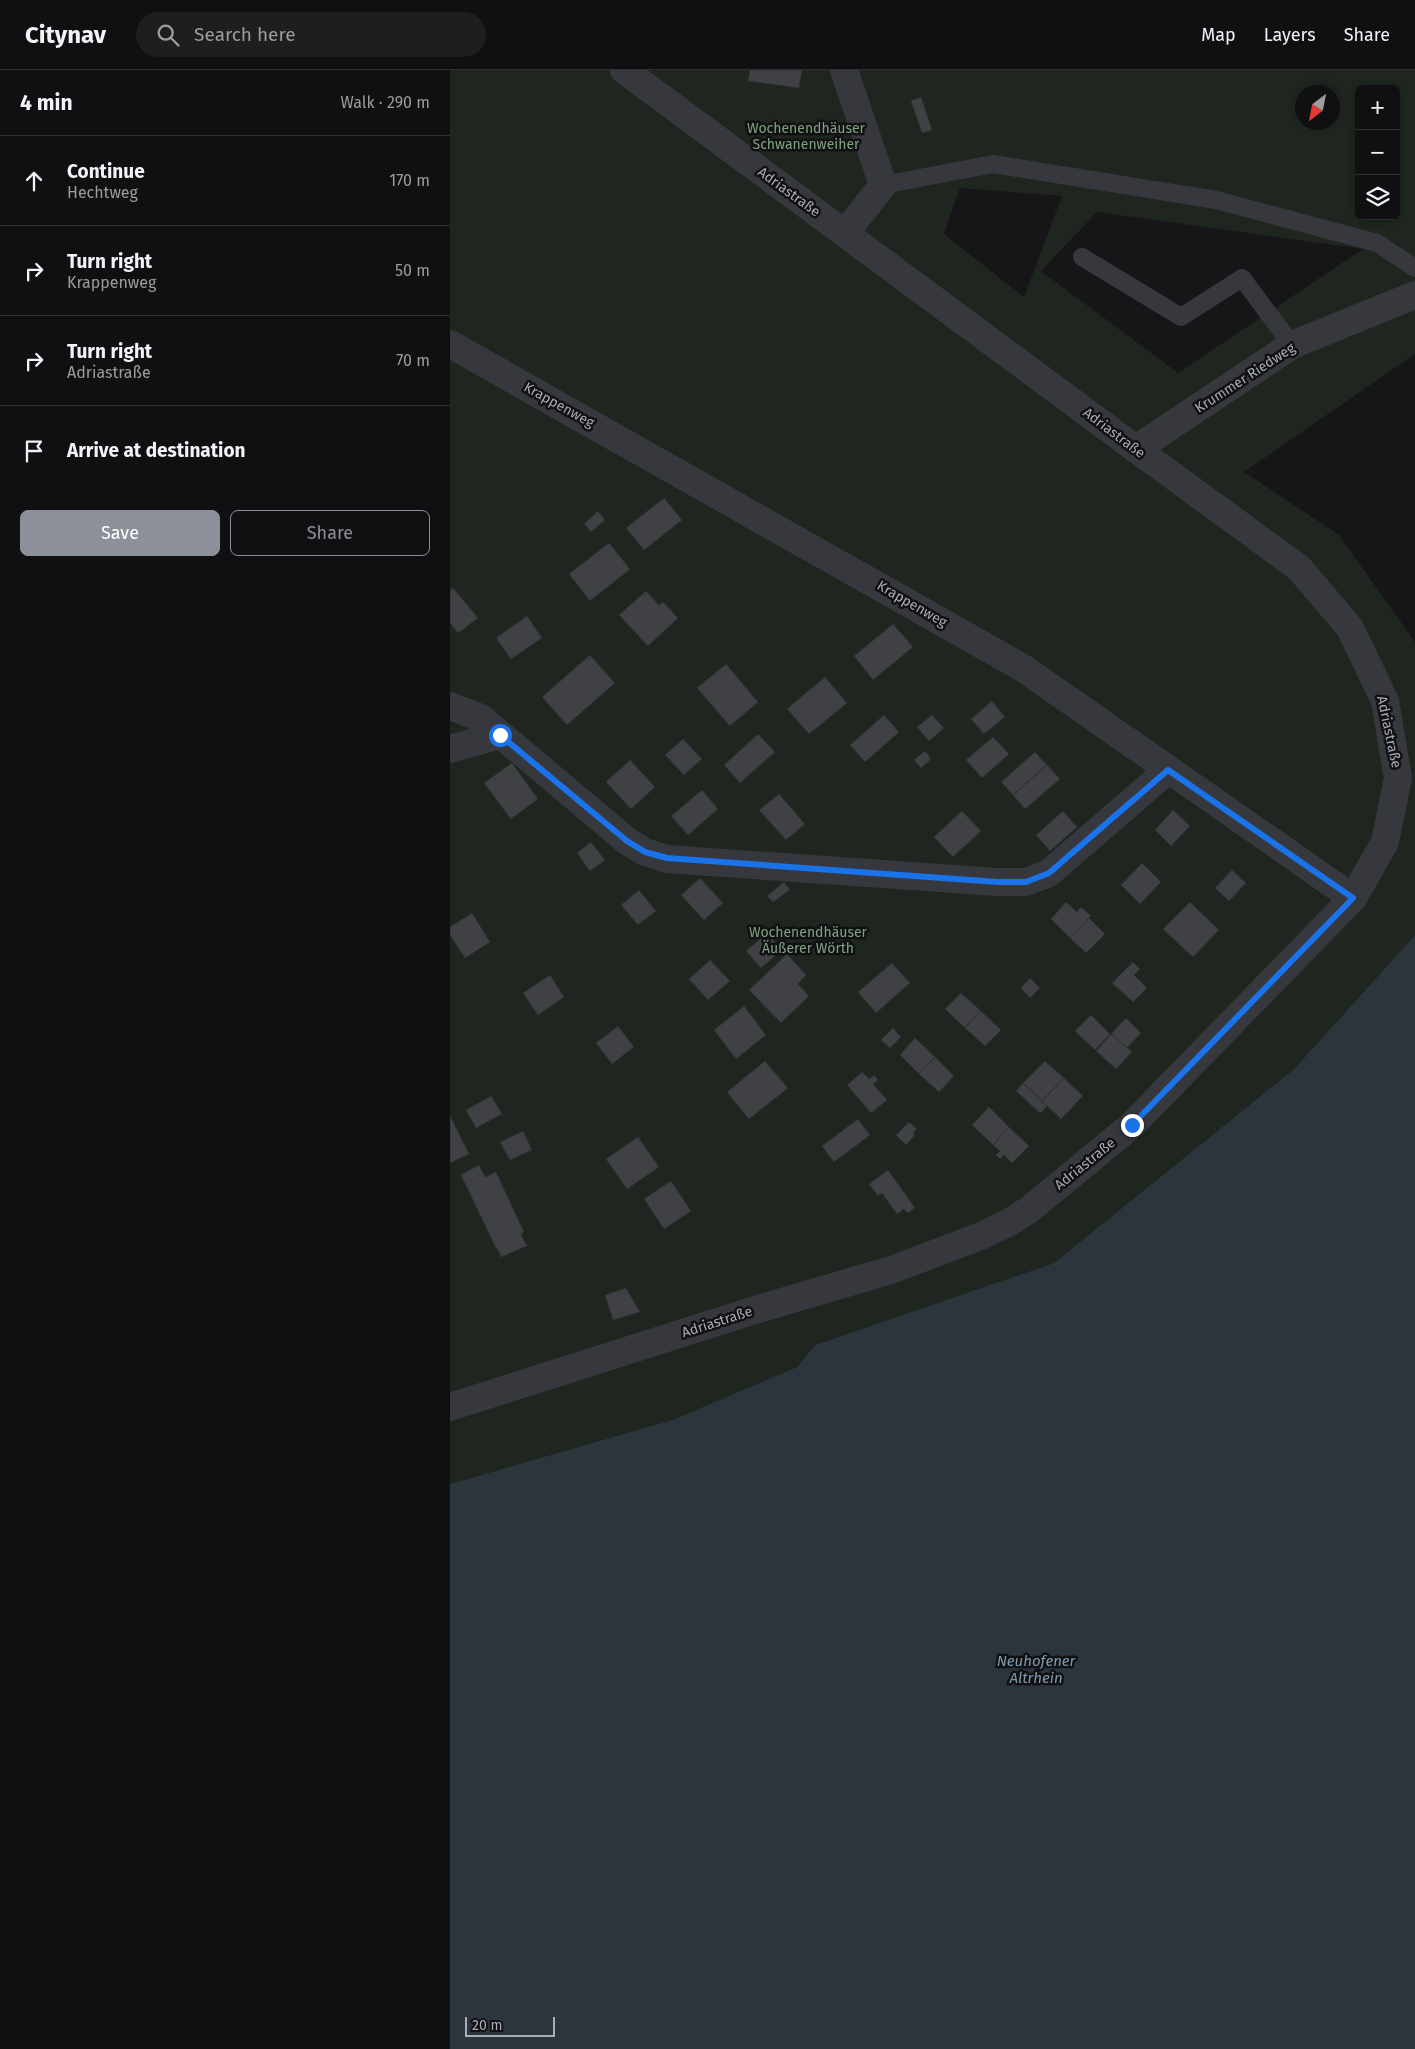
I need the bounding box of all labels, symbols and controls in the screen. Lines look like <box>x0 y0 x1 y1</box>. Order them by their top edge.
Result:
search box <box>136 12 486 57</box>
text: Citynav <box>25 21 106 49</box>
icon: search <box>154 21 182 49</box>
text: Search here <box>194 23 296 46</box>
text: Map <box>1201 24 1236 46</box>
text: Layers <box>1264 24 1316 46</box>
text: Share <box>1344 24 1390 46</box>
north arrow <box>1295 85 1340 130</box>
map controls <box>1355 85 1400 220</box>
button: + <box>1355 85 1400 130</box>
text: 4 min <box>20 90 73 116</box>
text: Walk · 290 m <box>340 93 430 112</box>
park label: Wochenendhäuser Schwanenweiher <box>747 120 866 153</box>
button: − <box>1355 130 1400 175</box>
text: Continue <box>67 160 145 183</box>
street label: Adriastraße <box>754 164 824 220</box>
icon: ahead <box>20 167 48 195</box>
text: 170 m <box>389 171 430 190</box>
button: layers <box>1355 175 1400 220</box>
text: Hechtweg <box>67 183 138 202</box>
text: Turn right <box>67 250 152 273</box>
icon: right <box>20 257 48 285</box>
text: 50 m <box>395 261 430 280</box>
text: Krappenweg <box>67 273 156 292</box>
street label: Krummer Riedweg <box>1192 339 1299 417</box>
text: Turn right <box>67 340 152 363</box>
icon: right <box>20 347 48 375</box>
text: 70 m <box>396 351 430 370</box>
text: Adriastraße <box>67 363 151 382</box>
street label: Krappenweg <box>521 379 598 432</box>
street label: Adriastraße <box>1080 404 1148 462</box>
icon: arrive <box>20 437 48 465</box>
text: Arrive at destination <box>67 439 246 462</box>
button: Save <box>20 510 220 556</box>
button: Share <box>230 510 430 556</box>
street label: Krappenweg <box>874 577 951 631</box>
street label: Adriastraße <box>1373 694 1405 770</box>
route start <box>489 724 512 747</box>
park label: Wochenendhäuser Äußerer Wörth <box>749 924 868 957</box>
route end <box>1121 1114 1144 1137</box>
street label: Adriastraße <box>1051 1134 1119 1194</box>
street label: Adriastraße <box>680 1303 754 1341</box>
water label: Neuhofener Altrhein <box>997 1652 1077 1687</box>
scale bar <box>465 2014 555 2037</box>
text: 20 m <box>472 2017 502 2034</box>

